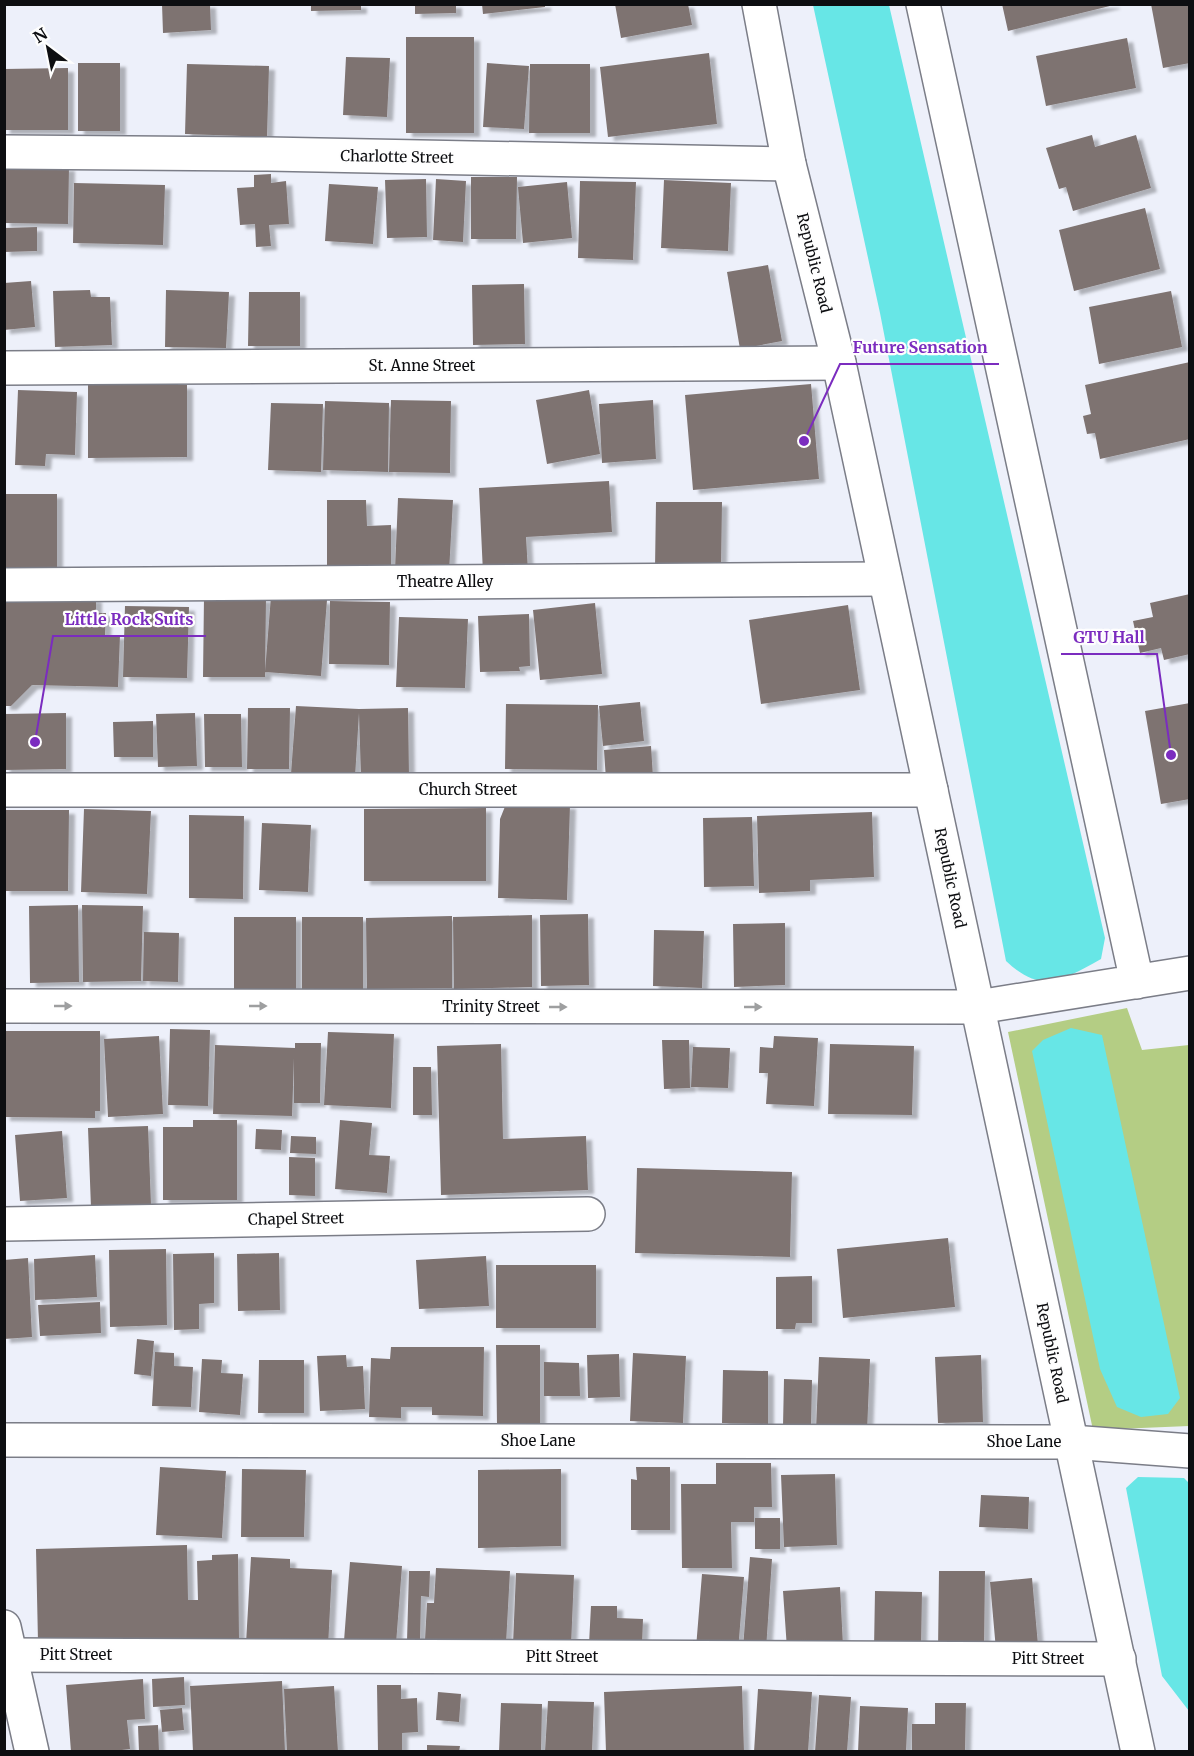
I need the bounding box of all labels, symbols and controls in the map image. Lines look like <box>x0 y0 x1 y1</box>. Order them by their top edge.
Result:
north arrow <box>18 18 78 78</box>
text: N <box>29 23 51 47</box>
street label: Charlotte Street <box>340 146 454 167</box>
street label: Republic Road <box>793 211 836 315</box>
callout: Future Sensation <box>840 330 999 364</box>
text: Future Sensation <box>852 337 988 357</box>
street label: St. Anne Street <box>369 356 476 375</box>
street label: Theatre Alley <box>397 572 493 591</box>
callout: Little Rock Suits <box>53 602 206 636</box>
text: Little Rock Suits <box>64 609 194 629</box>
callout: GTU Hall <box>1061 620 1157 654</box>
text: GTU Hall <box>1073 627 1145 647</box>
street label: Church Street <box>419 780 518 799</box>
street label: Republic Road <box>931 826 970 930</box>
street label: Trinity Street <box>442 997 540 1016</box>
one-way arrow <box>53 1001 72 1011</box>
one-way arrow <box>248 1001 267 1011</box>
one-way arrow <box>548 1002 567 1012</box>
one-way arrow <box>743 1002 762 1012</box>
street label: Chapel Street <box>248 1208 344 1229</box>
street label: Republic Road <box>1033 1301 1072 1405</box>
street label: Shoe Lane <box>501 1431 576 1450</box>
street label: Shoe Lane <box>987 1432 1062 1451</box>
street label: Pitt Street <box>40 1645 112 1664</box>
street label: Pitt Street <box>526 1647 598 1666</box>
street label: Pitt Street <box>1012 1649 1084 1668</box>

